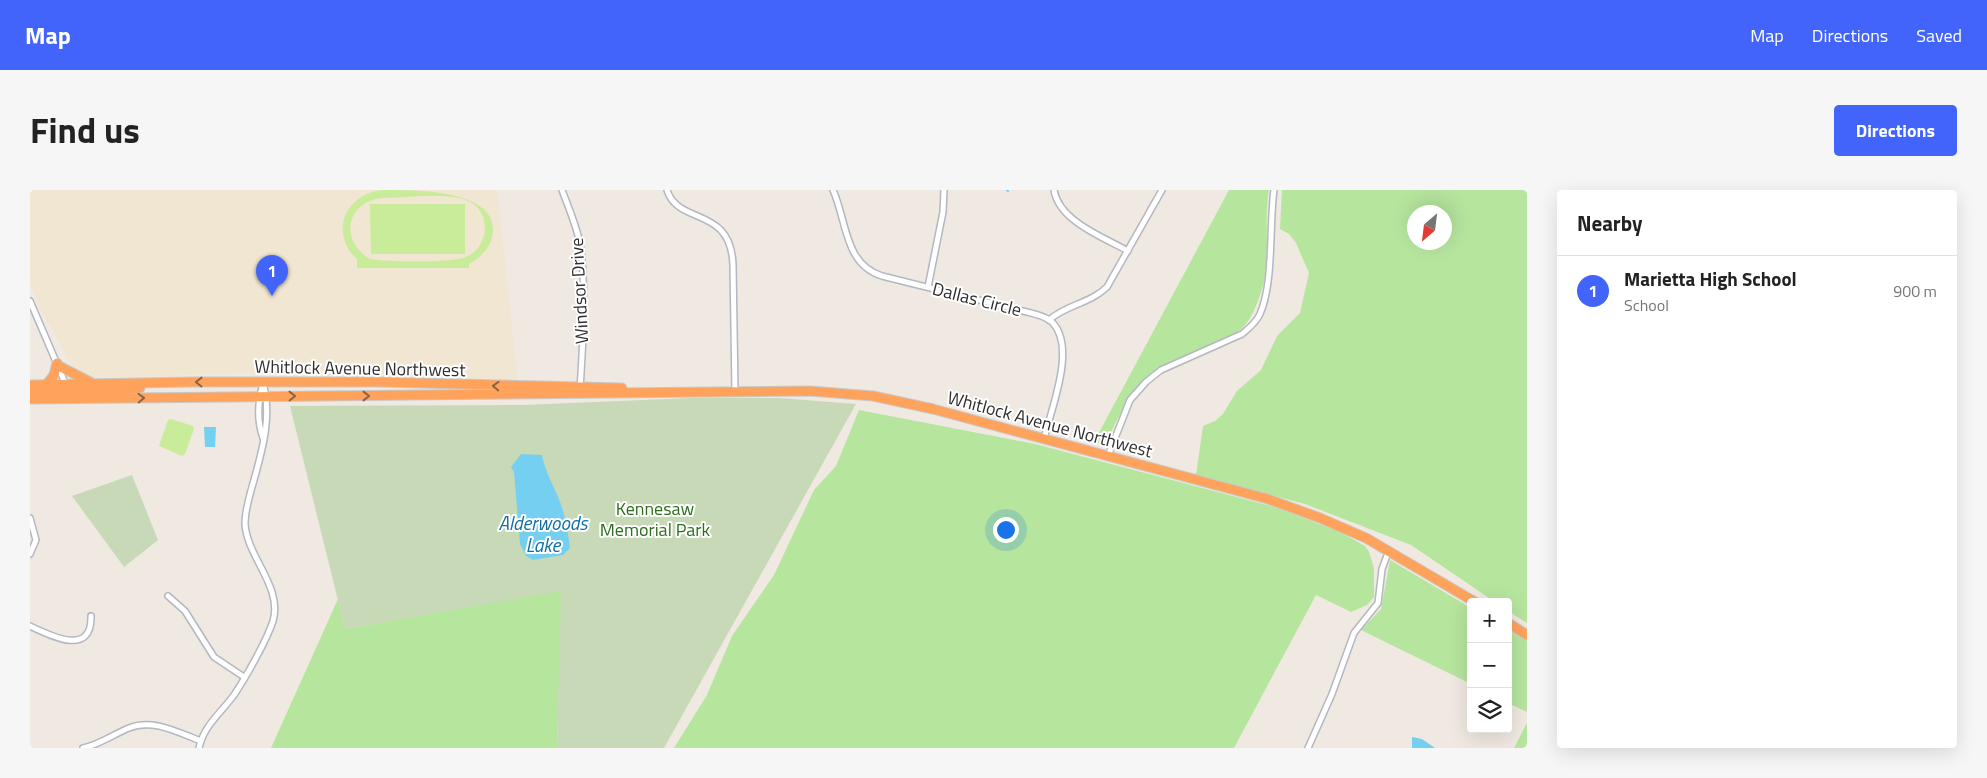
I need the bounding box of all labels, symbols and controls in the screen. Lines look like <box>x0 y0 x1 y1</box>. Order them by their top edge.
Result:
text: Map <box>25 17 71 53</box>
text: Map <box>1750 22 1784 49</box>
text: Directions <box>1812 22 1888 49</box>
text: Saved <box>1916 22 1962 49</box>
text: Find us <box>30 103 140 157</box>
button: Directions <box>1834 105 1957 156</box>
north arrow <box>1407 205 1452 250</box>
text: Nearby <box>1577 207 1642 239</box>
street label: Windsor Drive <box>563 237 595 345</box>
pin: 1 <box>256 255 288 296</box>
text: Marietta High School <box>1624 264 1797 293</box>
street label: Dallas Circle <box>930 275 1024 323</box>
text: 1 <box>1589 279 1597 303</box>
text: 900 m <box>1893 279 1937 303</box>
text: School <box>1624 293 1669 317</box>
street label: Whitlock Avenue Northwest <box>254 353 467 383</box>
one-way arrow <box>195 377 202 387</box>
one-way arrow <box>492 381 500 392</box>
street label: Whitlock Avenue Northwest <box>944 384 1156 465</box>
one-way arrow <box>288 391 296 401</box>
one-way arrow <box>362 391 370 401</box>
one-way arrow <box>137 393 145 404</box>
park label: Kennesaw Memorial Park <box>600 495 711 543</box>
water label: Alderwoods Lake <box>498 508 589 559</box>
your location <box>993 517 1019 543</box>
map controls <box>1467 598 1512 733</box>
button: + <box>1467 598 1512 643</box>
button: − <box>1467 643 1512 688</box>
button: layers <box>1467 688 1512 733</box>

